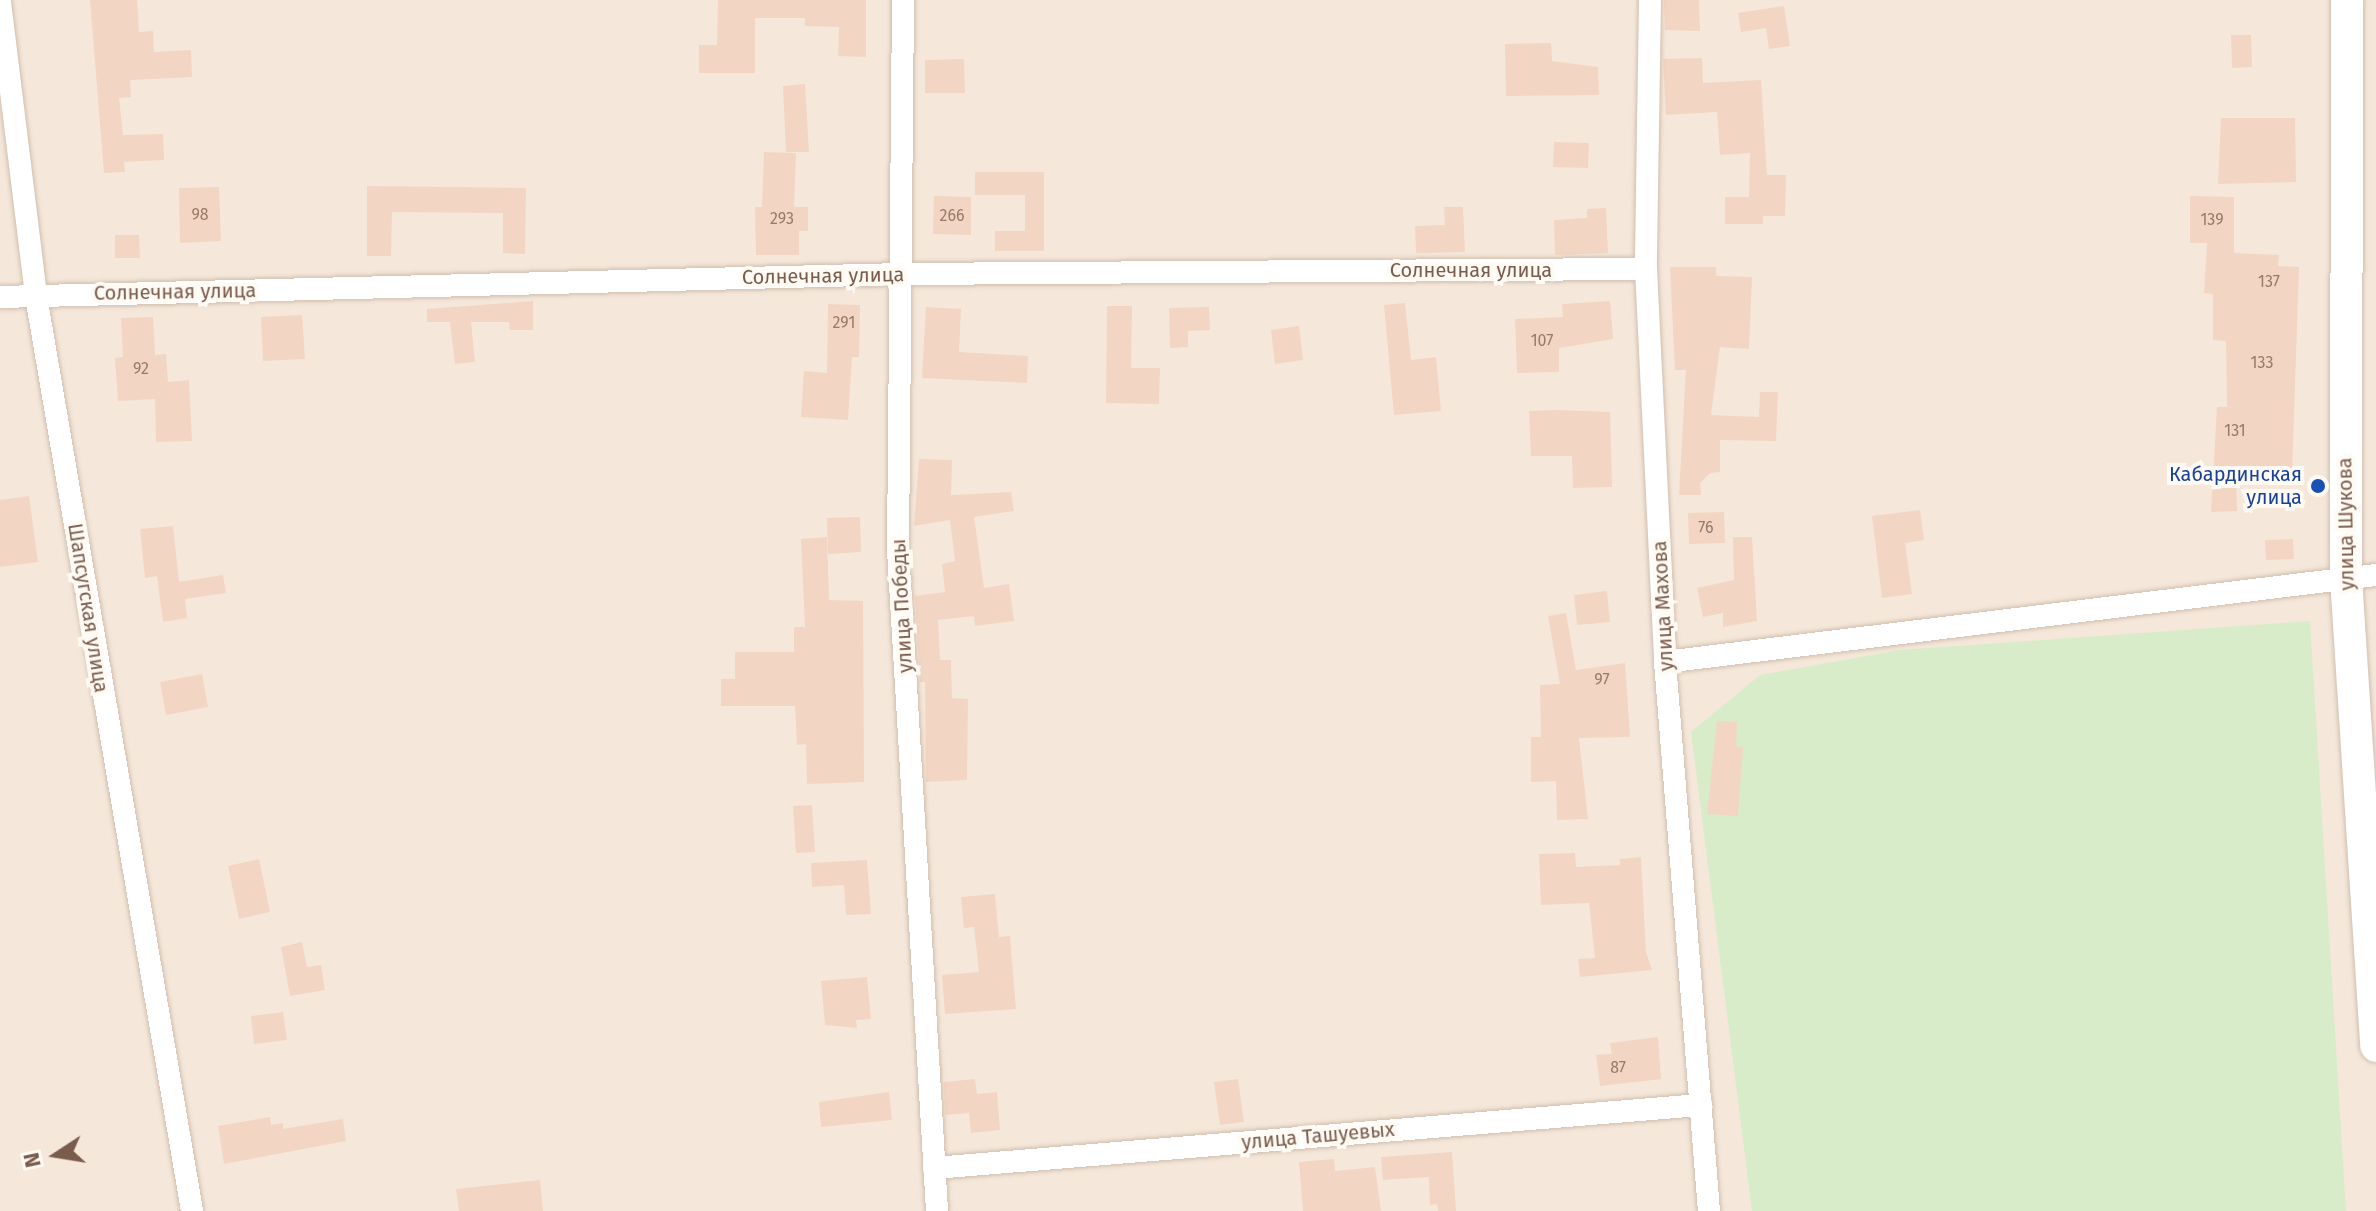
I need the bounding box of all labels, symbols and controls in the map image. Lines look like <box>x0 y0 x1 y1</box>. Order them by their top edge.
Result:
house number: 98 <box>191 205 209 225</box>
house number: 266 <box>940 206 964 226</box>
house number: 293 <box>770 209 794 229</box>
house number: 139 <box>2200 210 2224 230</box>
street label: Солнечная улица <box>1390 258 1552 282</box>
street label: Солнечная улица <box>742 263 904 289</box>
house number: 137 <box>2258 272 2280 292</box>
street label: Солнечная улица <box>94 279 256 305</box>
house number: 291 <box>833 313 855 333</box>
house number: 107 <box>1531 331 1553 351</box>
house number: 133 <box>2251 353 2273 373</box>
house number: 92 <box>133 359 149 379</box>
house number: 131 <box>2224 421 2246 441</box>
street label: улица Шукова <box>2333 457 2359 591</box>
place label: Кабардинская улица <box>2169 462 2302 509</box>
marker: Кабардинская улица <box>2309 477 2327 495</box>
house number: 76 <box>1698 518 1714 538</box>
street label: Шапсугская улица <box>63 522 113 694</box>
street label: улица Победы <box>887 538 917 674</box>
street label: улица Махова <box>1648 540 1678 672</box>
house number: 97 <box>1594 670 1610 690</box>
house number: 87 <box>1610 1058 1626 1078</box>
north arrow <box>16 1115 96 1195</box>
street label: улица Ташуевых <box>1241 1117 1395 1155</box>
text: N <box>17 1150 47 1170</box>

